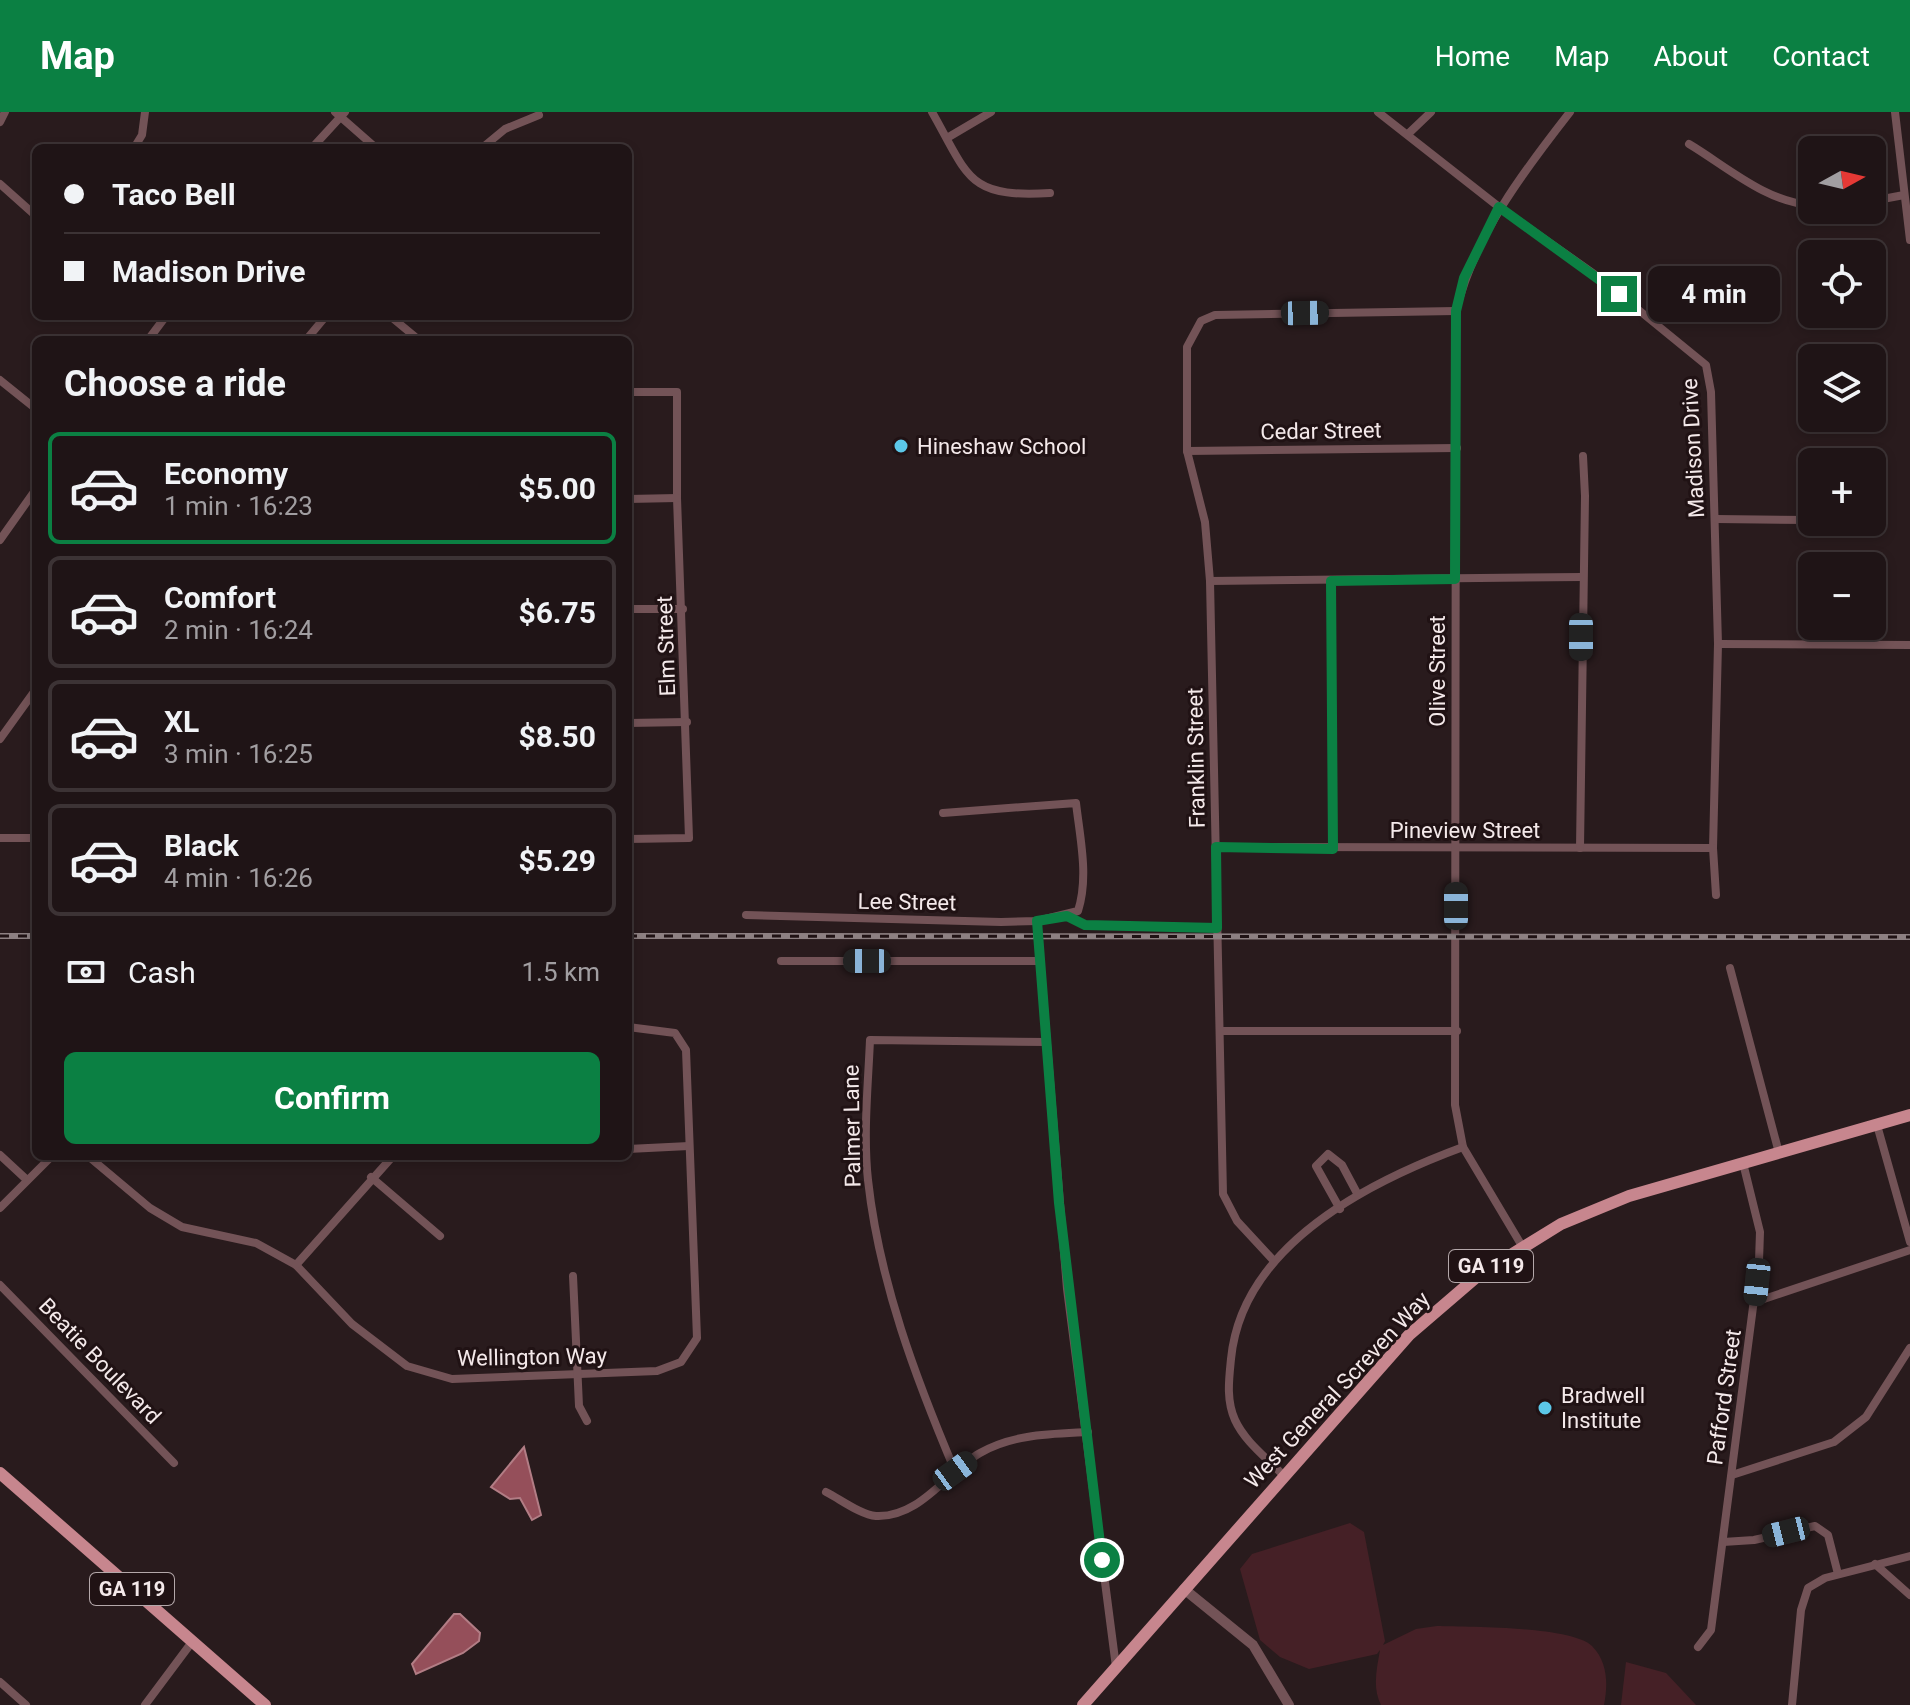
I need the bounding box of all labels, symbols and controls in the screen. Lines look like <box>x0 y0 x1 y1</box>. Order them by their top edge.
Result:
text: Map <box>40 34 115 78</box>
text: Home <box>1435 40 1510 73</box>
text: Map <box>1554 40 1610 73</box>
text: About <box>1654 40 1728 73</box>
text: Contact <box>1772 40 1870 73</box>
north arrow <box>1798 136 1886 224</box>
map controls <box>1798 136 1886 640</box>
text: Taco Bell <box>112 177 236 212</box>
button: locate <box>1798 240 1886 328</box>
text: Madison Drive <box>112 254 305 289</box>
callout: 4 min <box>1647 266 1779 322</box>
route end <box>1601 276 1637 312</box>
text: 4 min <box>1681 279 1747 309</box>
car <box>1281 301 1329 325</box>
button: layers <box>1798 344 1886 432</box>
text: Choose a ride <box>64 363 286 405</box>
street label: Madison Drive <box>1677 378 1709 518</box>
street label: Cedar Street <box>1260 417 1382 445</box>
place label: Hineshaw School <box>917 434 1086 459</box>
marker: Hineshaw School <box>892 437 910 455</box>
button: + <box>1798 448 1886 536</box>
icon: car <box>68 452 140 524</box>
text: Economy <box>164 456 288 491</box>
text: $5.00 <box>518 471 596 506</box>
text: 1 min · 16:23 <box>164 491 313 521</box>
button: − <box>1798 552 1886 640</box>
icon: car <box>68 576 140 648</box>
text: Comfort <box>164 580 276 615</box>
text: $6.75 <box>518 595 596 630</box>
street label: Elm Street <box>652 595 680 697</box>
car <box>1569 613 1593 661</box>
text: 2 min · 16:24 <box>164 615 313 645</box>
street label: Olive Street <box>1425 615 1450 727</box>
street label: Franklin Street <box>1182 688 1210 828</box>
icon: car <box>68 700 140 772</box>
text: XL <box>164 704 199 739</box>
text: $8.50 <box>518 719 596 754</box>
text: 3 min · 16:25 <box>164 739 313 769</box>
street label: Pineview Street <box>1390 818 1540 843</box>
icon: car <box>68 824 140 896</box>
text: Black <box>164 828 239 863</box>
text: $5.29 <box>518 843 596 878</box>
text: 4 min · 16:26 <box>164 863 313 893</box>
car <box>1444 882 1468 930</box>
street label: Lee Street <box>857 889 957 915</box>
car <box>843 949 891 973</box>
icon: cash <box>64 950 108 994</box>
text: Cash <box>128 955 196 990</box>
text: 1.5 km <box>521 957 600 987</box>
button: Confirm <box>64 1052 600 1144</box>
street label: Palmer Lane <box>838 1064 866 1188</box>
road number: GA 119 <box>1449 1250 1533 1282</box>
car <box>1743 1257 1771 1307</box>
street label: West General Screven Way <box>1239 1286 1435 1493</box>
street label: Beatie Boulevard <box>34 1293 166 1429</box>
street label: Pafford Street <box>1702 1328 1746 1466</box>
street label: Wellington Way <box>457 1343 608 1371</box>
place label: Bradwell Institute <box>1561 1383 1645 1433</box>
marker: Bradwell Institute <box>1536 1399 1554 1417</box>
car <box>929 1447 981 1495</box>
car <box>1760 1515 1812 1549</box>
route start <box>1084 1542 1120 1578</box>
road number: GA 119 <box>90 1573 174 1605</box>

